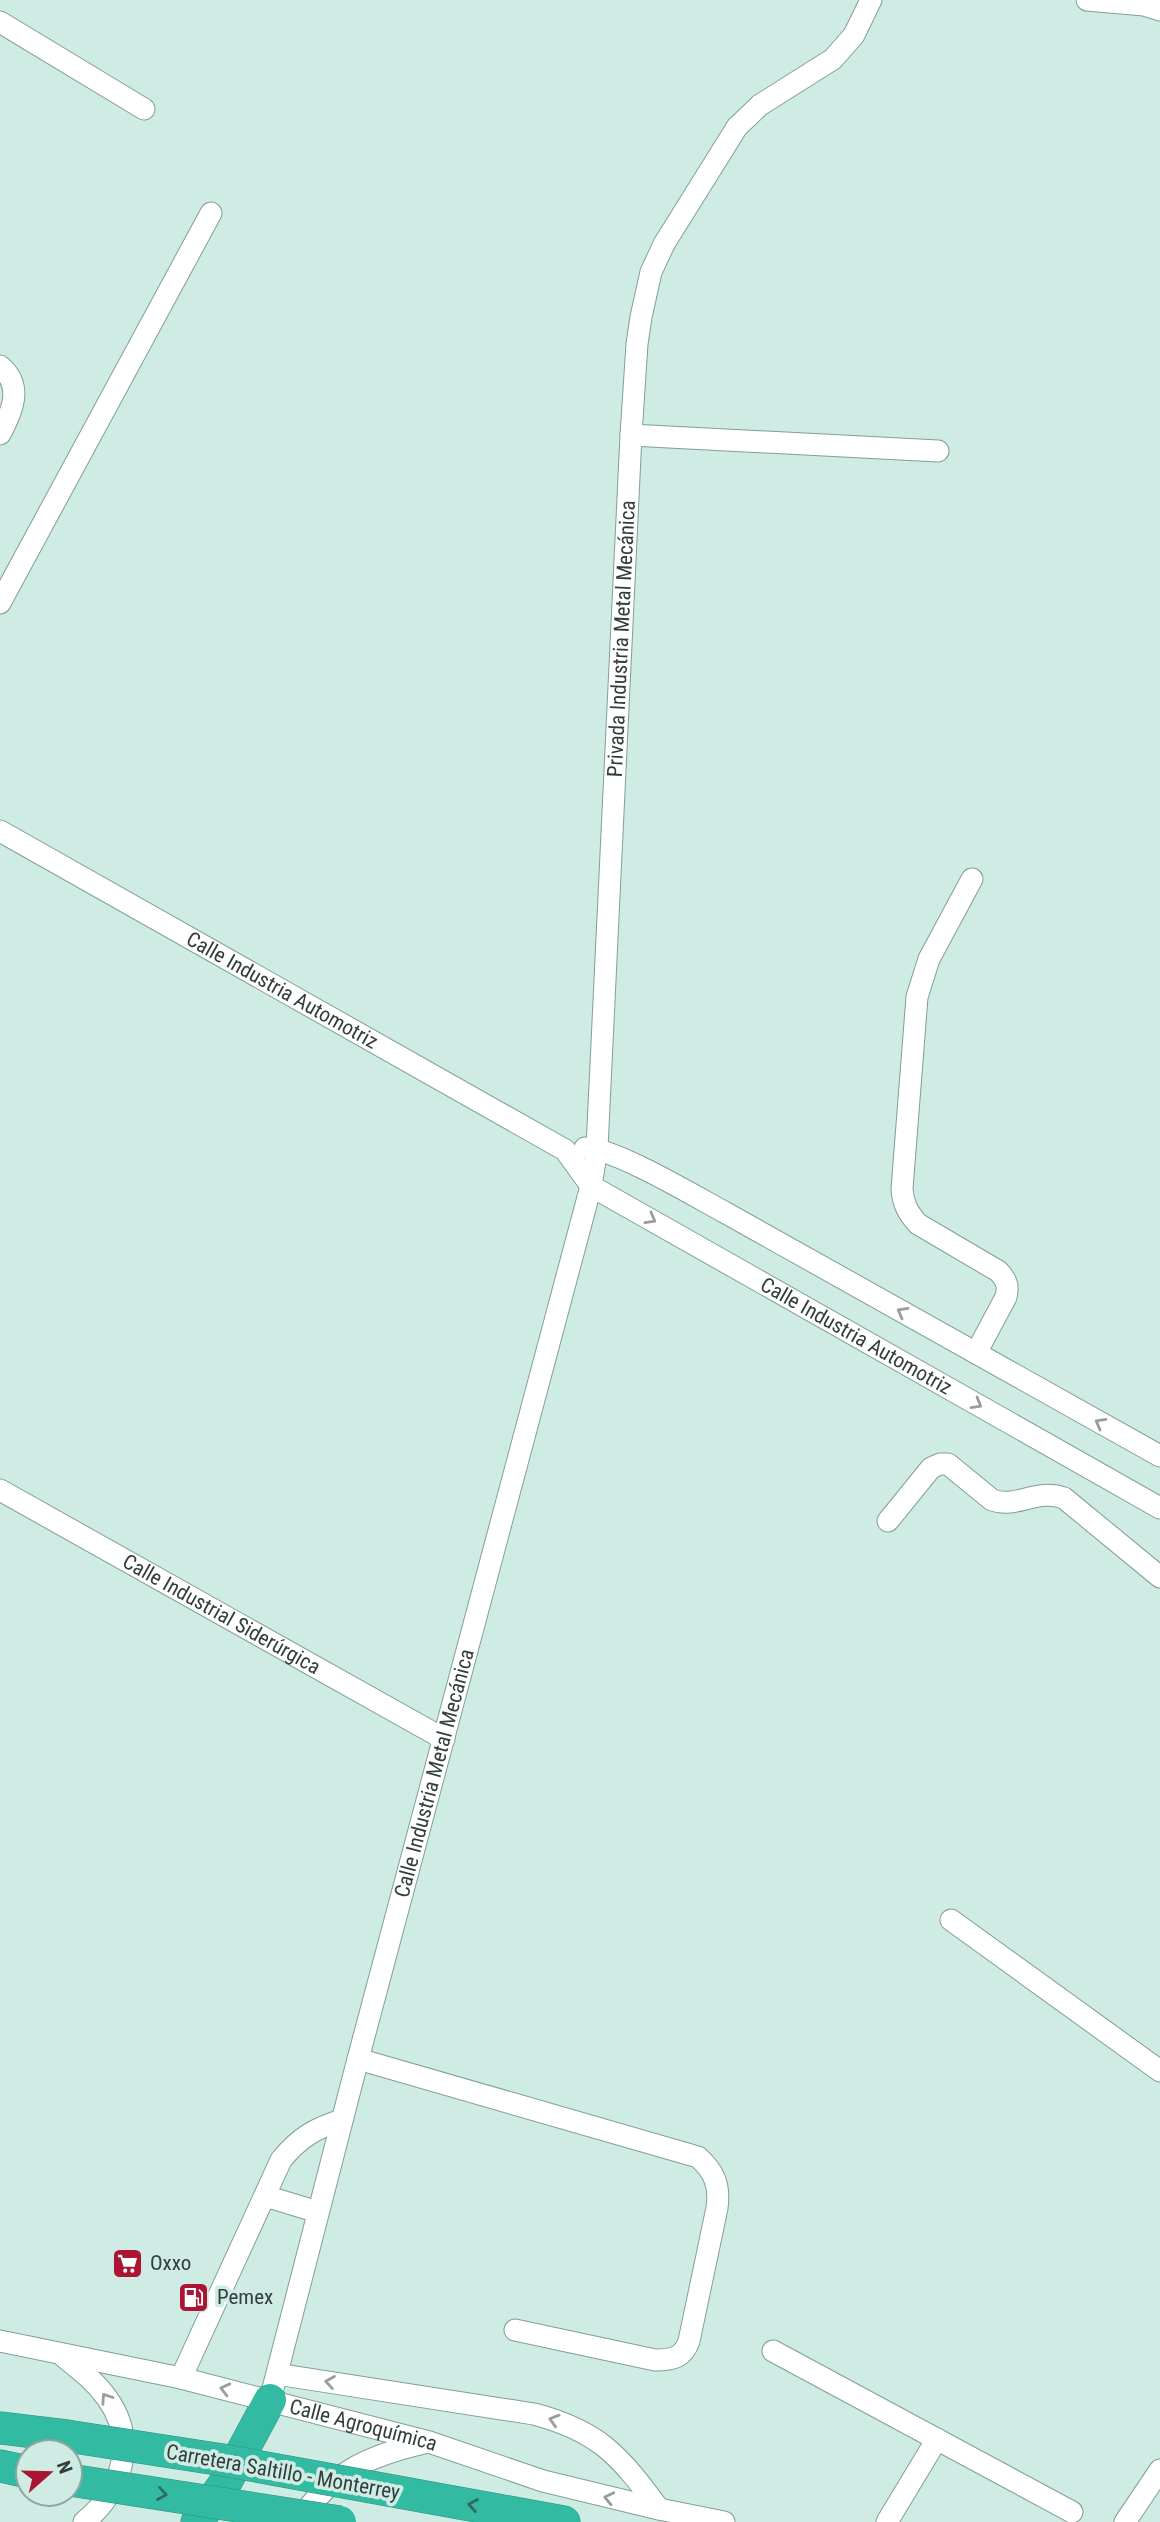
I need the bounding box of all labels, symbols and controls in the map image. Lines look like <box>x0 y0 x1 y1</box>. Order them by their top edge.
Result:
street label: Privada Industria Metal Mecánica <box>603 500 640 778</box>
street label: Calle Industria Automotriz <box>182 927 382 1054</box>
one-way arrow <box>644 1211 656 1224</box>
street label: Calle Industria Automotriz <box>756 1272 956 1400</box>
one-way arrow <box>897 1307 909 1320</box>
one-way arrow <box>969 1395 982 1408</box>
one-way arrow <box>1095 1418 1108 1431</box>
street label: Calle Industrial Siderúrgica <box>119 1549 325 1679</box>
street label: Calle Industria Metal Mecánica <box>390 1646 479 1900</box>
supermarket icon: Oxxo <box>110 2246 144 2280</box>
place label: Oxxo <box>150 2251 191 2275</box>
fuel station icon: Pemex <box>177 2280 211 2314</box>
place label: Pemex <box>217 2285 273 2309</box>
one-way arrow <box>324 2375 335 2390</box>
one-way arrow <box>219 2383 231 2397</box>
one-way arrow <box>102 2393 114 2406</box>
street label: Calle Agroquímica <box>287 2394 440 2456</box>
one-way arrow <box>548 2413 560 2428</box>
north arrow <box>14 2438 84 2508</box>
street label: Carretera Saltillo - Monterrey <box>164 2440 402 2504</box>
text: N <box>52 2458 77 2477</box>
one-way arrow <box>156 2486 168 2501</box>
one-way arrow <box>603 2491 615 2506</box>
one-way arrow <box>467 2499 479 2514</box>

